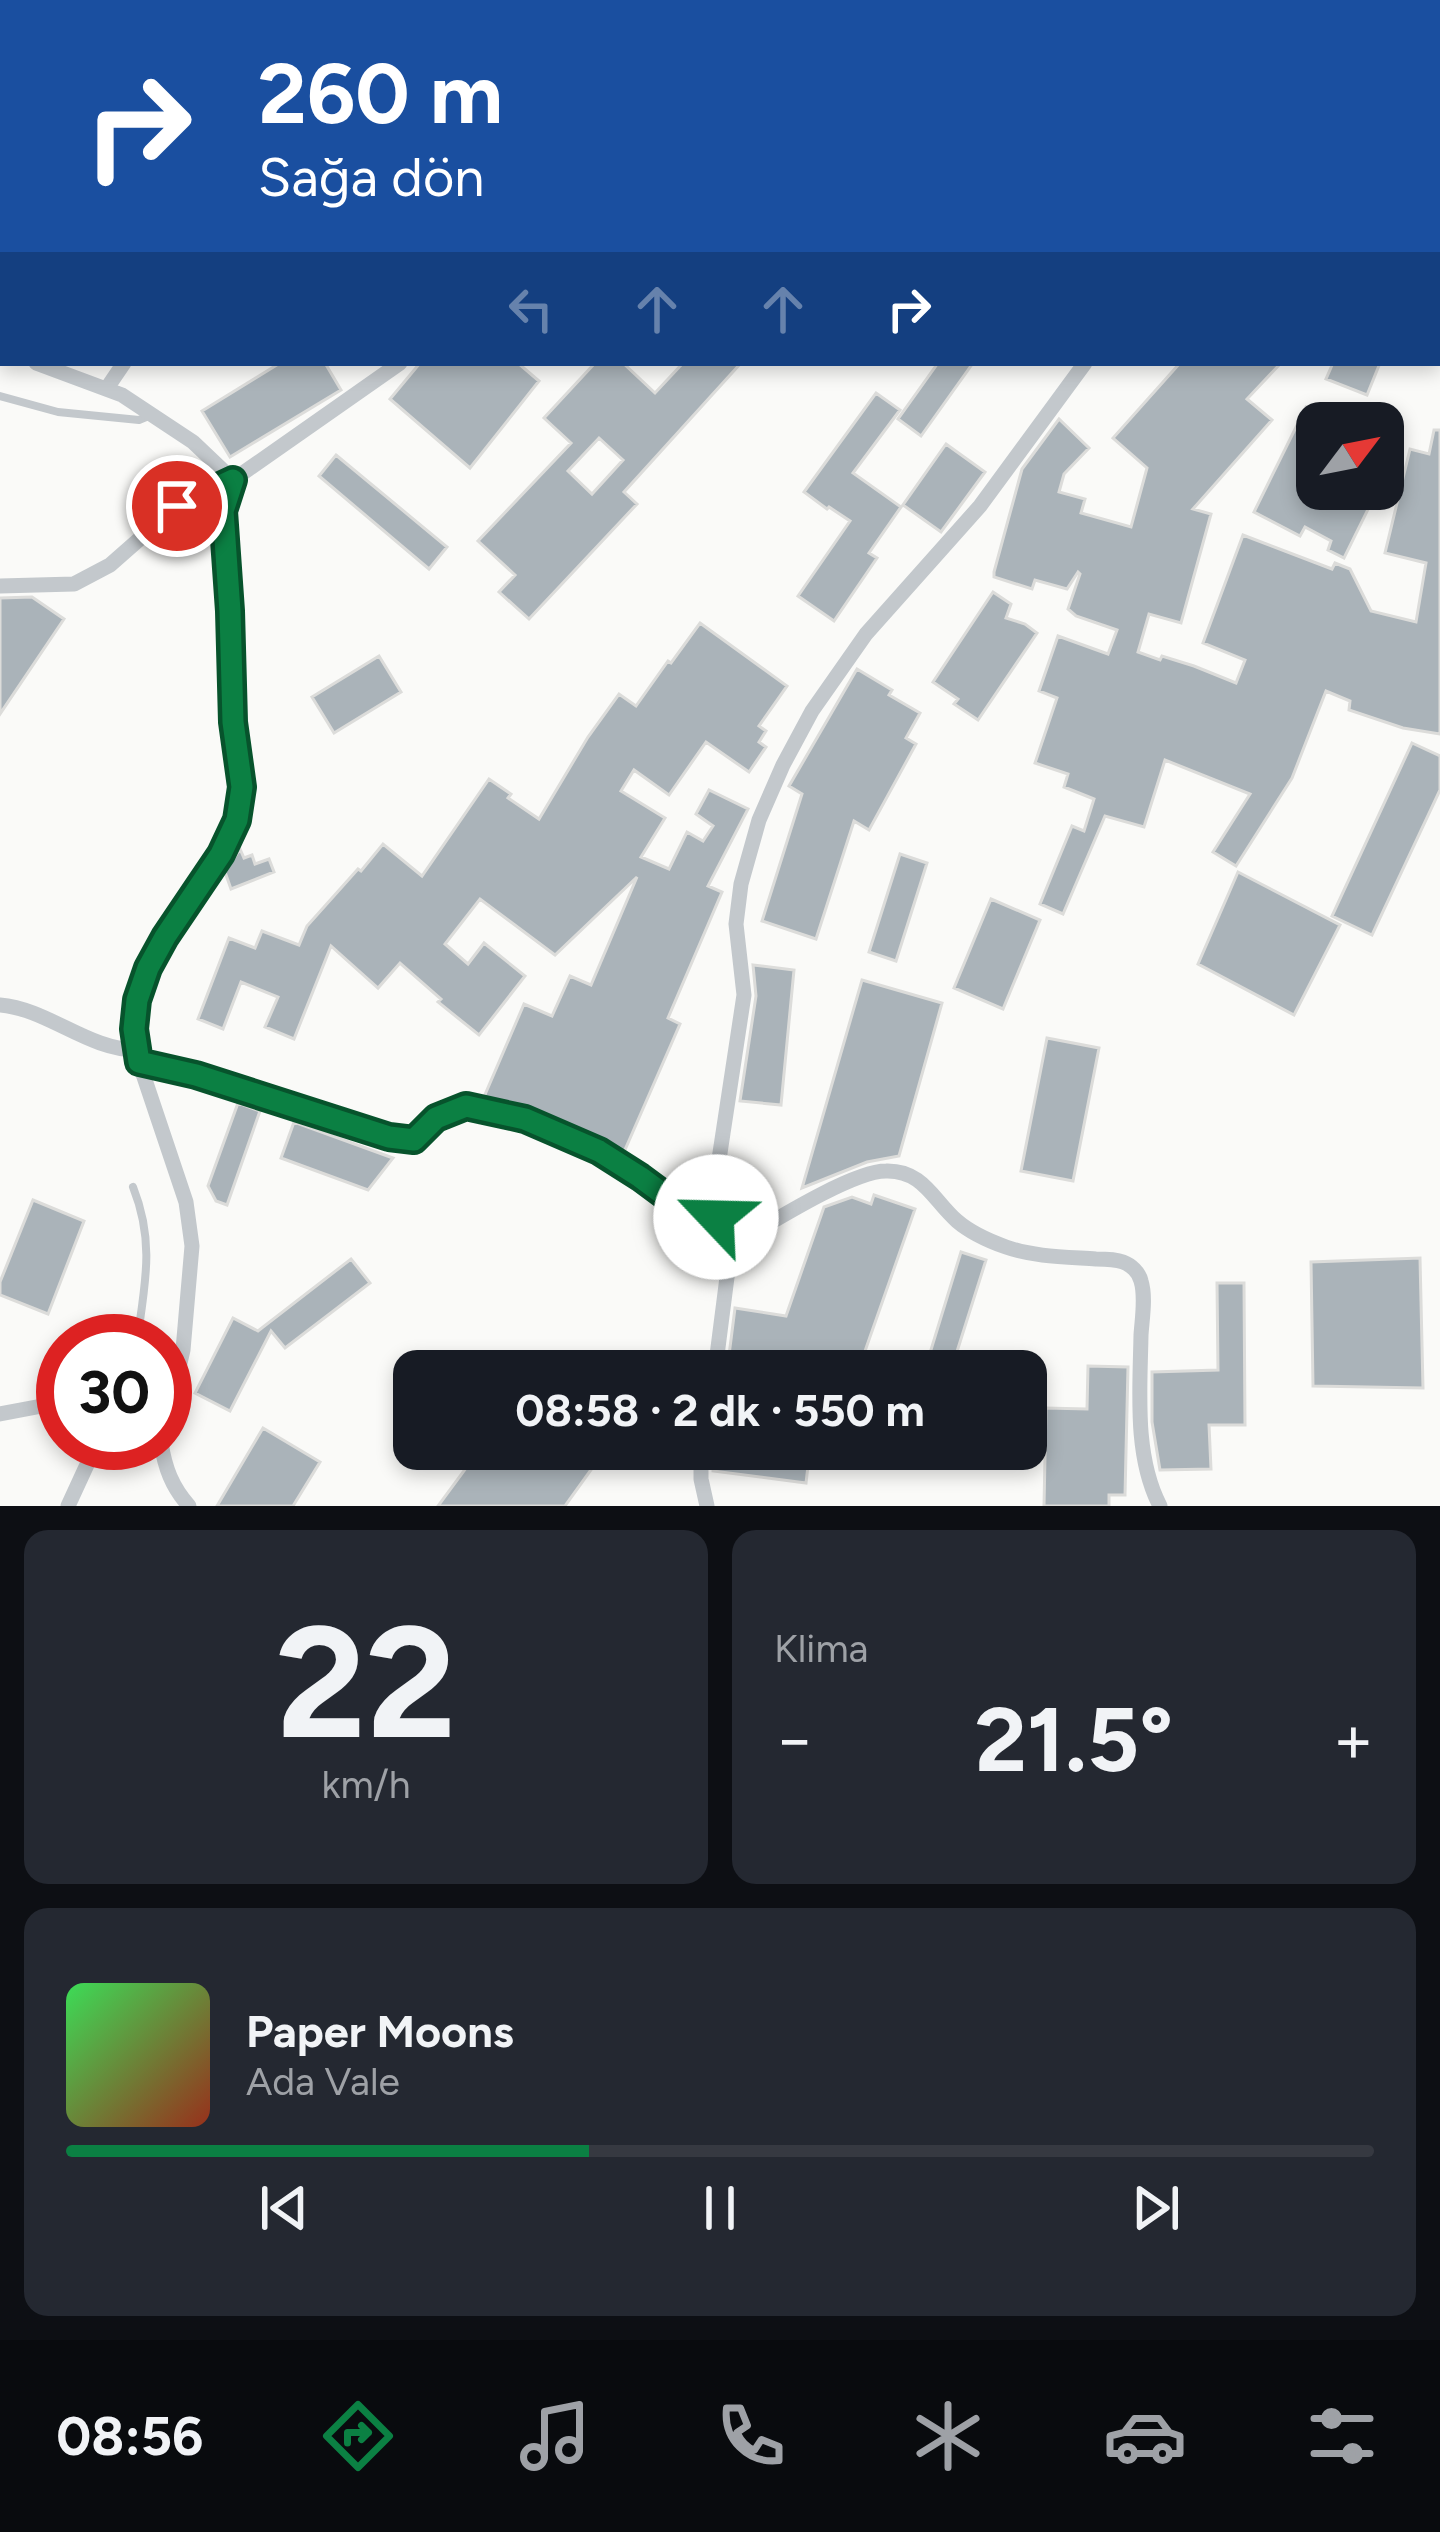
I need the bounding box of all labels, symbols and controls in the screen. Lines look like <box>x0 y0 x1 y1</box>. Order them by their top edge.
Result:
text: 260 m <box>258 43 503 144</box>
icon: right <box>60 48 216 204</box>
text: Sağa dön <box>258 145 484 210</box>
icon: left <box>498 276 564 342</box>
icon: ahead <box>624 276 690 342</box>
icon: ahead <box>750 276 816 342</box>
icon: right <box>876 276 942 342</box>
north arrow <box>1296 402 1404 510</box>
map controls <box>1296 402 1404 510</box>
pin <box>126 455 228 557</box>
icon: arrive <box>144 473 210 539</box>
position arrow <box>653 1154 779 1280</box>
speed limit sign: 30 <box>36 1314 192 1470</box>
text: 08:58 · 2 dk · 550 m <box>515 1383 925 1437</box>
text: 22 <box>276 1589 456 1776</box>
text: Klima <box>774 1625 869 1672</box>
text: 21.5° <box>975 1685 1173 1794</box>
text: − <box>774 1699 815 1779</box>
text: + <box>1333 1699 1374 1779</box>
text: km/h <box>321 1761 411 1808</box>
text: Paper Moons <box>246 2004 514 2058</box>
text: Ada Vale <box>246 2058 400 2105</box>
icon: previous <box>251 2175 317 2241</box>
icon: pause <box>687 2175 753 2241</box>
icon: next <box>1123 2175 1189 2241</box>
icon: directions <box>316 2394 400 2478</box>
icon: music <box>513 2394 597 2478</box>
icon: phone <box>709 2394 793 2478</box>
icon: climate <box>906 2394 990 2478</box>
icon: car <box>1103 2394 1187 2478</box>
icon: filters <box>1300 2394 1384 2478</box>
text: 08:56 <box>56 2404 203 2469</box>

